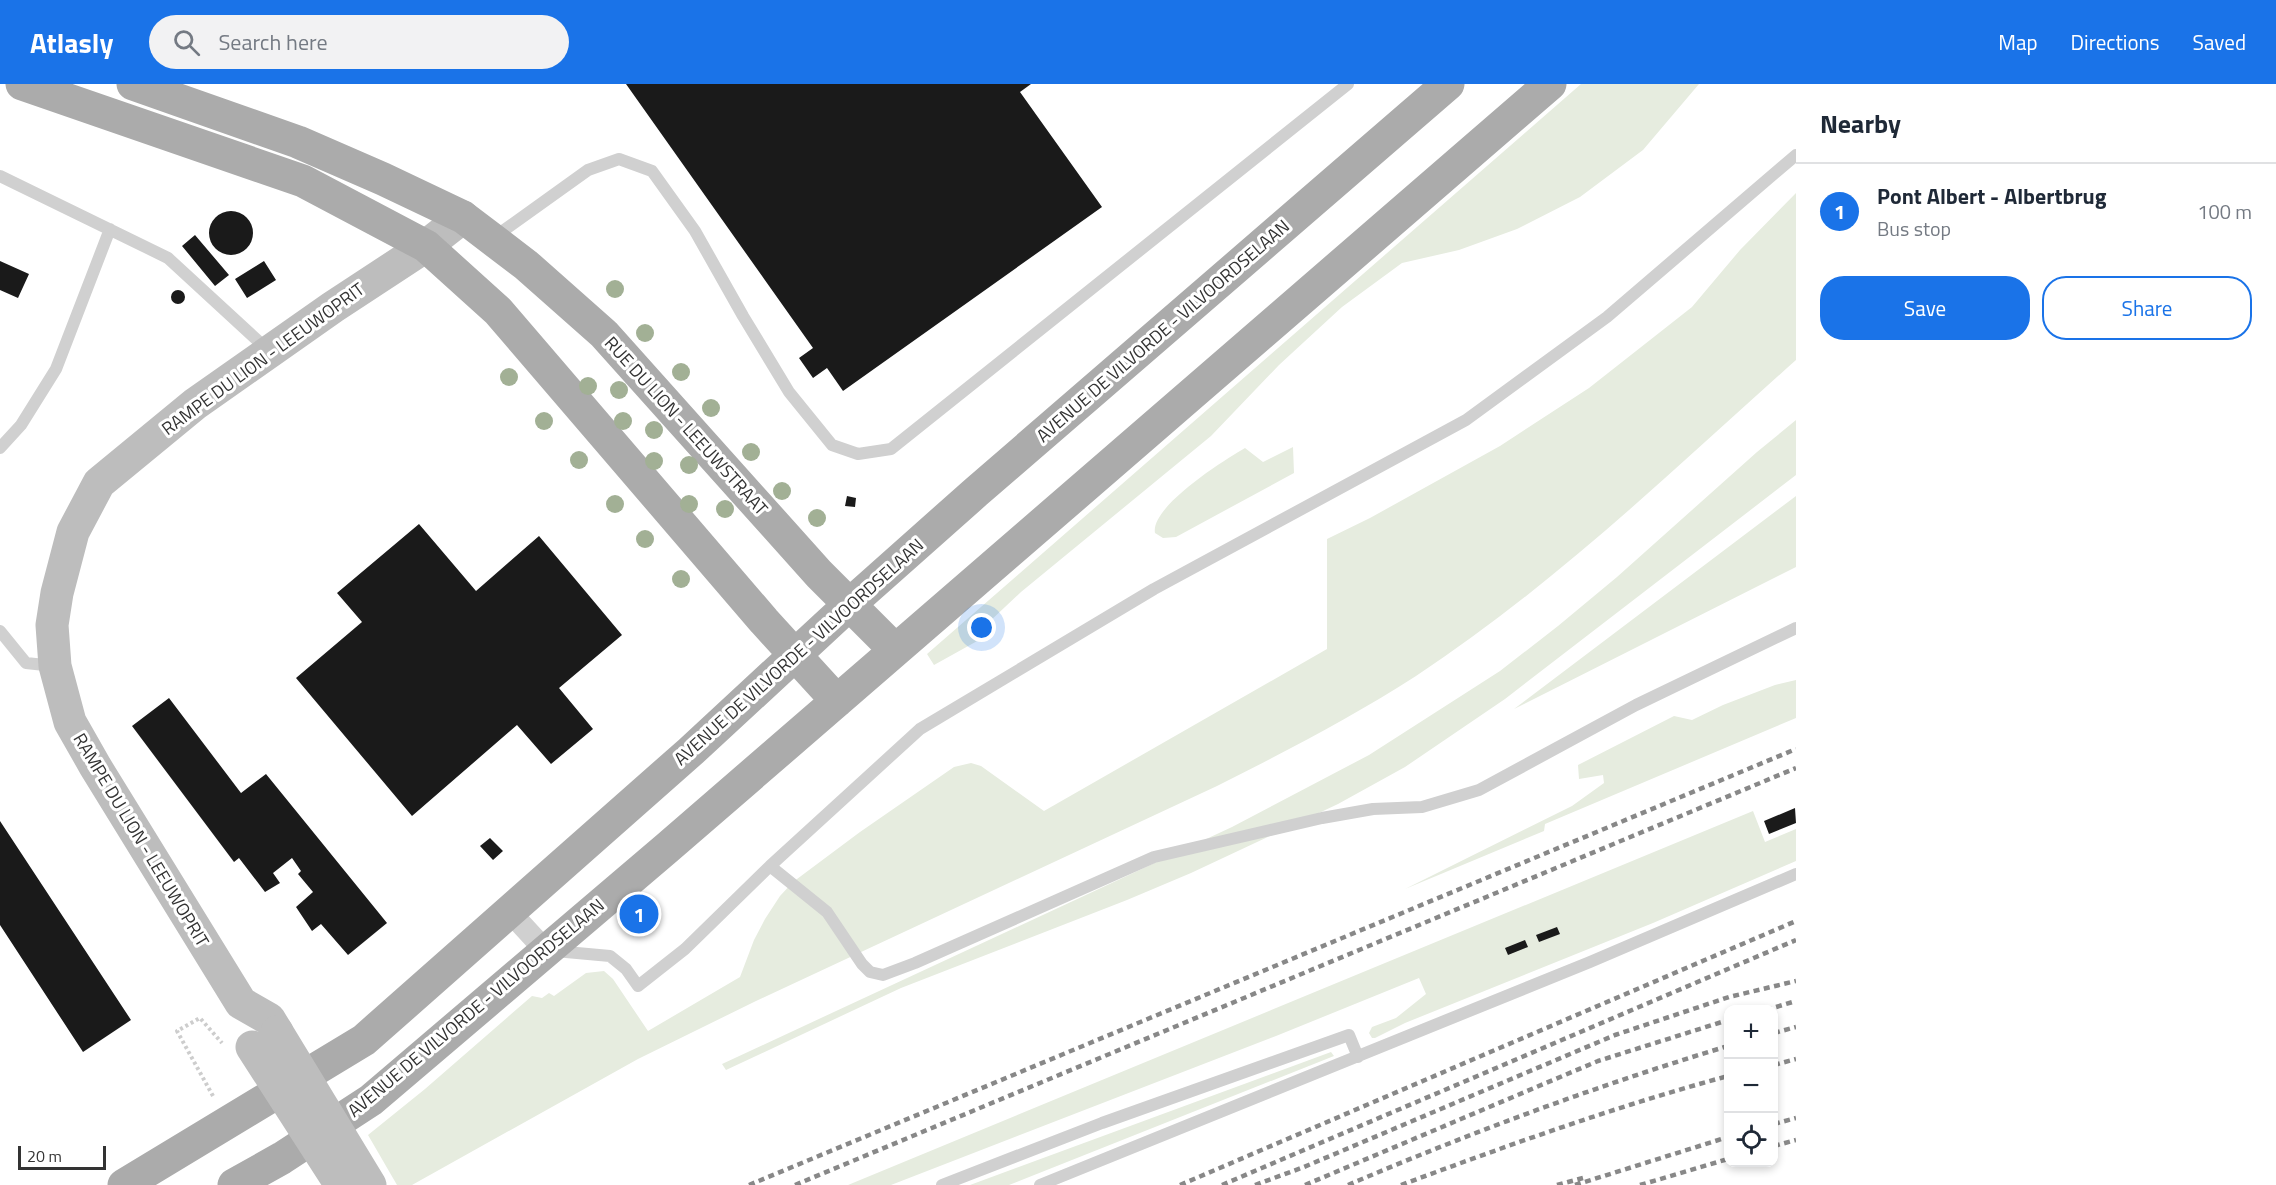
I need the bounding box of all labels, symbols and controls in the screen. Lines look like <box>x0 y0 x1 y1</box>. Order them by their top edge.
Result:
search box <box>149 15 569 69</box>
text: Atlasly <box>30 21 113 64</box>
text: Search here <box>218 25 328 59</box>
icon: search <box>170 26 203 59</box>
text: Map <box>1998 26 2038 58</box>
text: Directions <box>2071 26 2160 58</box>
text: Saved <box>2193 26 2246 58</box>
text: Nearby <box>1820 104 1901 143</box>
text: Pont Albert - Albertbrug <box>1877 179 2107 213</box>
text: 1 <box>1834 196 1845 227</box>
text: 100 m <box>2197 196 2252 227</box>
street label: AVENUE DE VILVORDE - VILVOORDSELAAN <box>1030 213 1295 448</box>
text: Bus stop <box>1877 213 1951 244</box>
street label: RAMPE DU LION - LEEUWOPRIT <box>156 275 370 442</box>
button: Save <box>1820 276 2030 340</box>
button: Share <box>2042 276 2252 340</box>
street label: RUE DU LION - LEEUWSTRAAT <box>598 330 775 522</box>
street label: AVENUE DE VILVORDE - VILVOORDSELAAN <box>668 532 930 771</box>
your location <box>967 613 996 642</box>
street label: RAMPE DU LION - LEEUWOPRIT <box>67 728 216 952</box>
street label: AVENUE DE VILVORDE - VILVOORDSELAAN <box>341 892 610 1123</box>
pin: 1 <box>620 892 658 936</box>
map controls <box>1724 1005 1778 1167</box>
button: + <box>1724 1005 1778 1059</box>
button: − <box>1724 1059 1778 1113</box>
button: locate <box>1724 1113 1778 1167</box>
scale bar <box>18 1143 106 1170</box>
text: 20 m <box>27 1144 62 1168</box>

